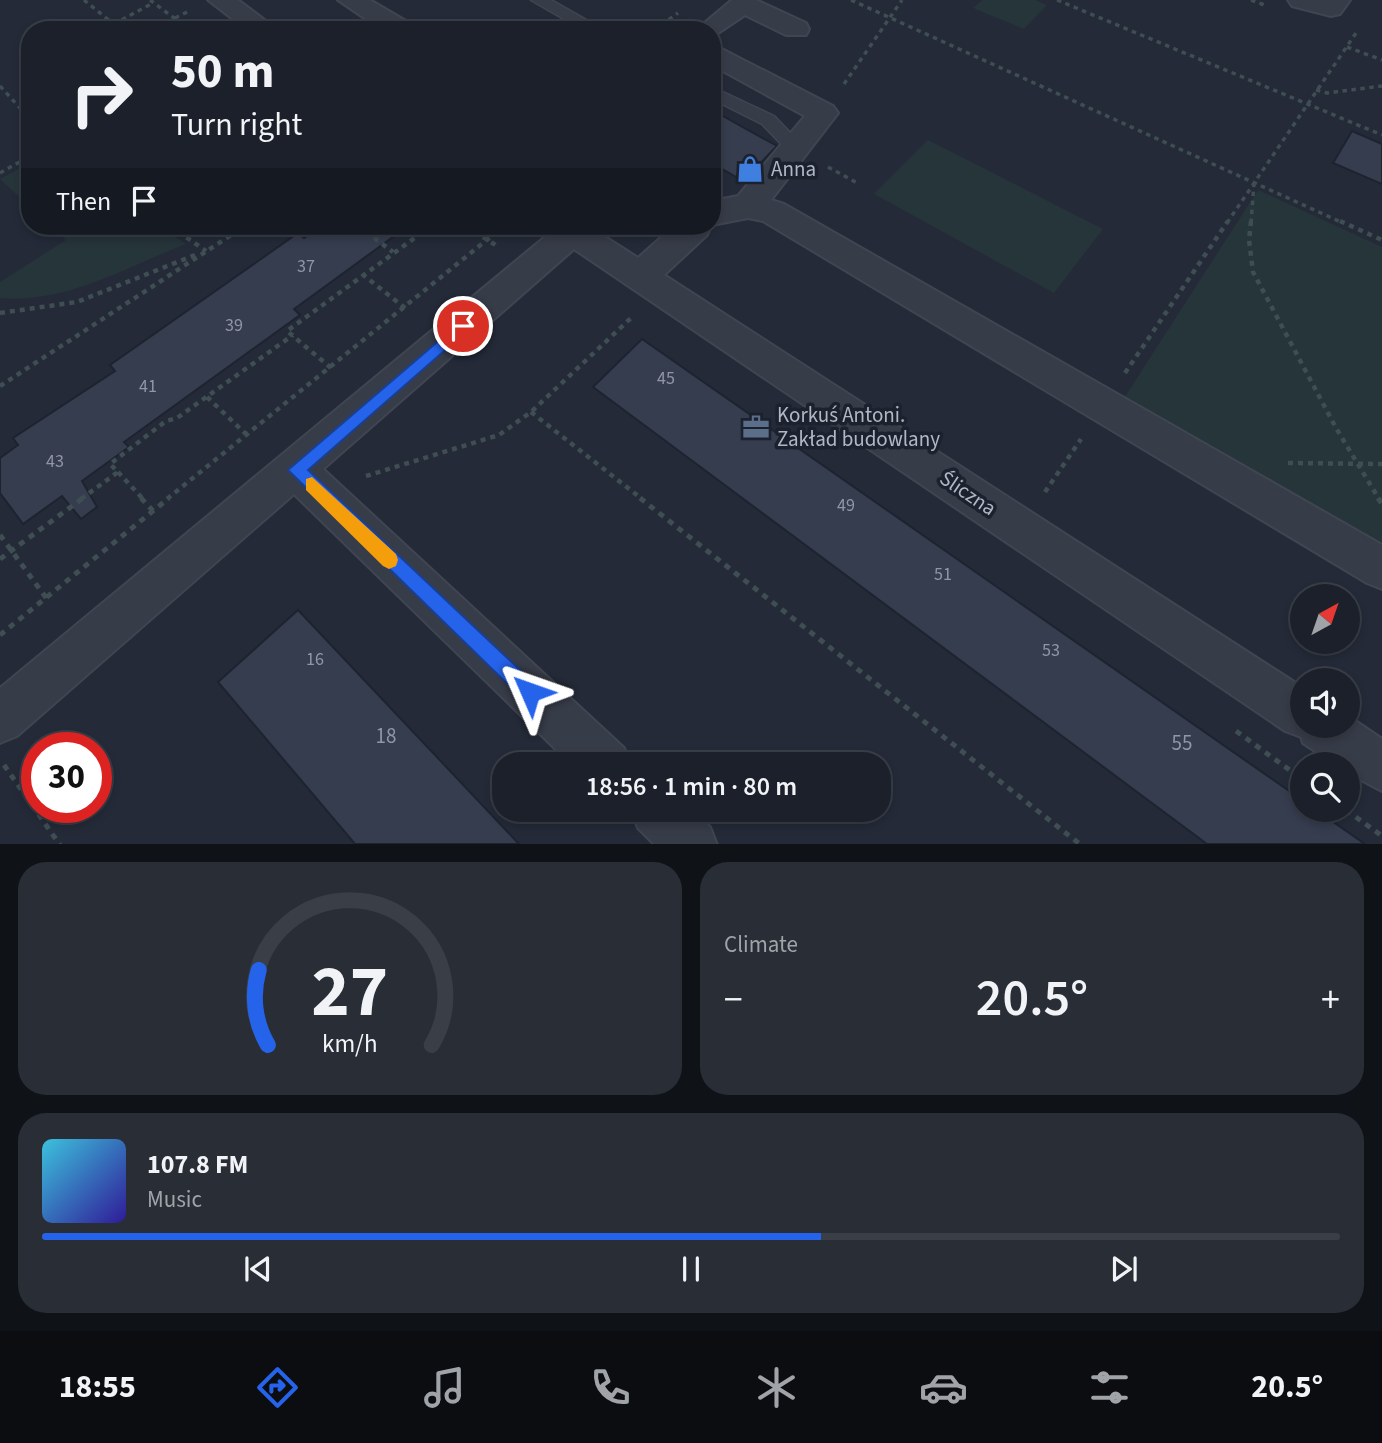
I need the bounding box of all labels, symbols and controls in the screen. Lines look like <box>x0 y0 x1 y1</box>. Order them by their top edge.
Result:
text: 50 m <box>171 37 275 107</box>
icon: right <box>56 49 147 140</box>
text: Turn right <box>171 102 302 148</box>
shop icon: Anna <box>735 154 765 184</box>
place label: Anna <box>771 154 816 184</box>
icon: arrive <box>125 182 163 220</box>
text: Then <box>56 183 111 220</box>
house number: 37 <box>297 254 315 279</box>
pin <box>433 296 493 356</box>
icon: arrive <box>444 307 482 345</box>
house number: 39 <box>225 313 243 338</box>
house number: 45 <box>657 366 675 391</box>
house number: 41 <box>139 374 157 399</box>
place label: Korkuś Antoni. Zakład budowlany <box>777 400 940 454</box>
office icon: Korkuś Antoni. Zakład budowlany <box>741 412 771 442</box>
house number: 43 <box>46 449 64 474</box>
street label: Śliczna <box>934 463 1002 523</box>
house number: 49 <box>837 493 855 518</box>
house number: 51 <box>934 562 952 587</box>
north arrow <box>1290 584 1360 654</box>
map controls <box>1290 584 1360 822</box>
house number: 53 <box>1042 638 1060 663</box>
house number: 16 <box>306 647 324 672</box>
position arrow <box>493 655 567 729</box>
button: sound <box>1290 668 1360 738</box>
house number: 18 <box>376 721 396 751</box>
house number: 55 <box>1172 728 1192 758</box>
speed limit sign: 30 <box>21 732 112 823</box>
button: search <box>1290 752 1360 822</box>
text: 18:56 · 1 min · 80 m <box>586 768 797 805</box>
text: Climate <box>724 928 798 961</box>
text: 27 <box>312 940 388 1044</box>
text: 20.5° <box>976 962 1088 1036</box>
text: − <box>724 973 743 1027</box>
text: + <box>1321 973 1340 1027</box>
text: km/h <box>322 1025 378 1061</box>
text: 107.8 FM <box>147 1146 248 1183</box>
text: Music <box>147 1183 202 1216</box>
icon: previous <box>239 1250 277 1288</box>
icon: pause <box>672 1250 710 1288</box>
icon: next <box>1105 1250 1143 1288</box>
icon: directions <box>253 1363 302 1412</box>
icon: music <box>420 1363 469 1412</box>
icon: phone <box>586 1363 635 1412</box>
icon: climate <box>752 1363 801 1412</box>
icon: car <box>919 1363 968 1412</box>
icon: filters <box>1085 1363 1134 1412</box>
text: 18:55 <box>59 1364 136 1410</box>
text: 20.5° <box>1251 1364 1323 1410</box>

